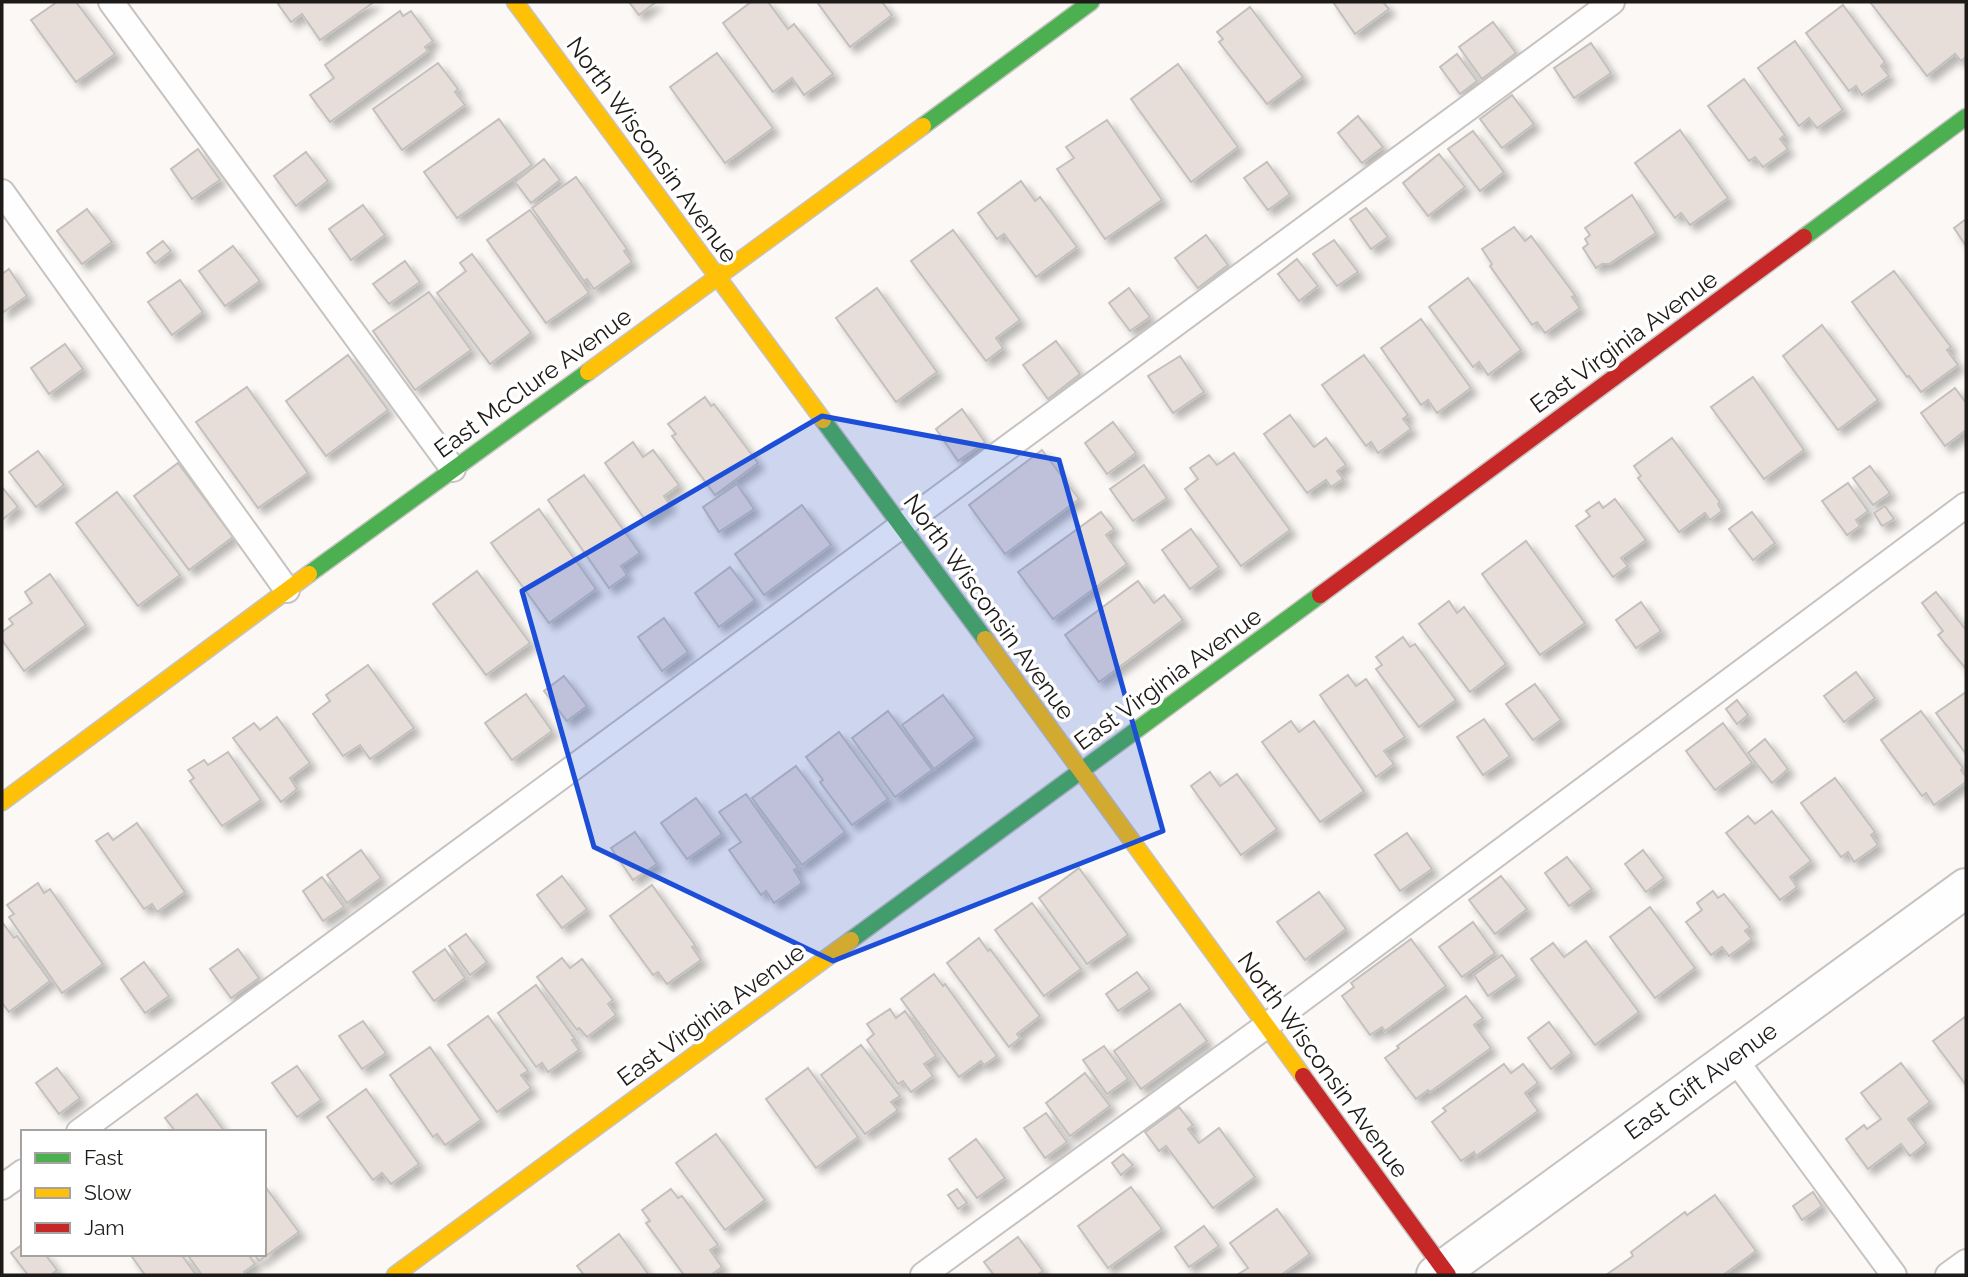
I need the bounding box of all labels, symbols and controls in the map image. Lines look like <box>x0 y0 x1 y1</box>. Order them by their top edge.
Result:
street label: North Wisconsin Avenue <box>561 31 744 268</box>
street label: East Virginia Avenue <box>1525 264 1723 419</box>
street label: East McClure Avenue <box>429 301 637 464</box>
street label: North Wisconsin Avenue <box>898 488 1081 725</box>
street label: East Virginia Avenue <box>1069 601 1267 756</box>
street label: East Virginia Avenue <box>612 937 810 1092</box>
street label: North Wisconsin Avenue <box>1232 946 1415 1183</box>
street label: East Gift Avenue <box>1619 1016 1783 1146</box>
legend <box>21 1130 266 1256</box>
text: Fast <box>84 1145 124 1170</box>
text: Slow <box>84 1180 132 1205</box>
text: Jam <box>84 1215 125 1240</box>

